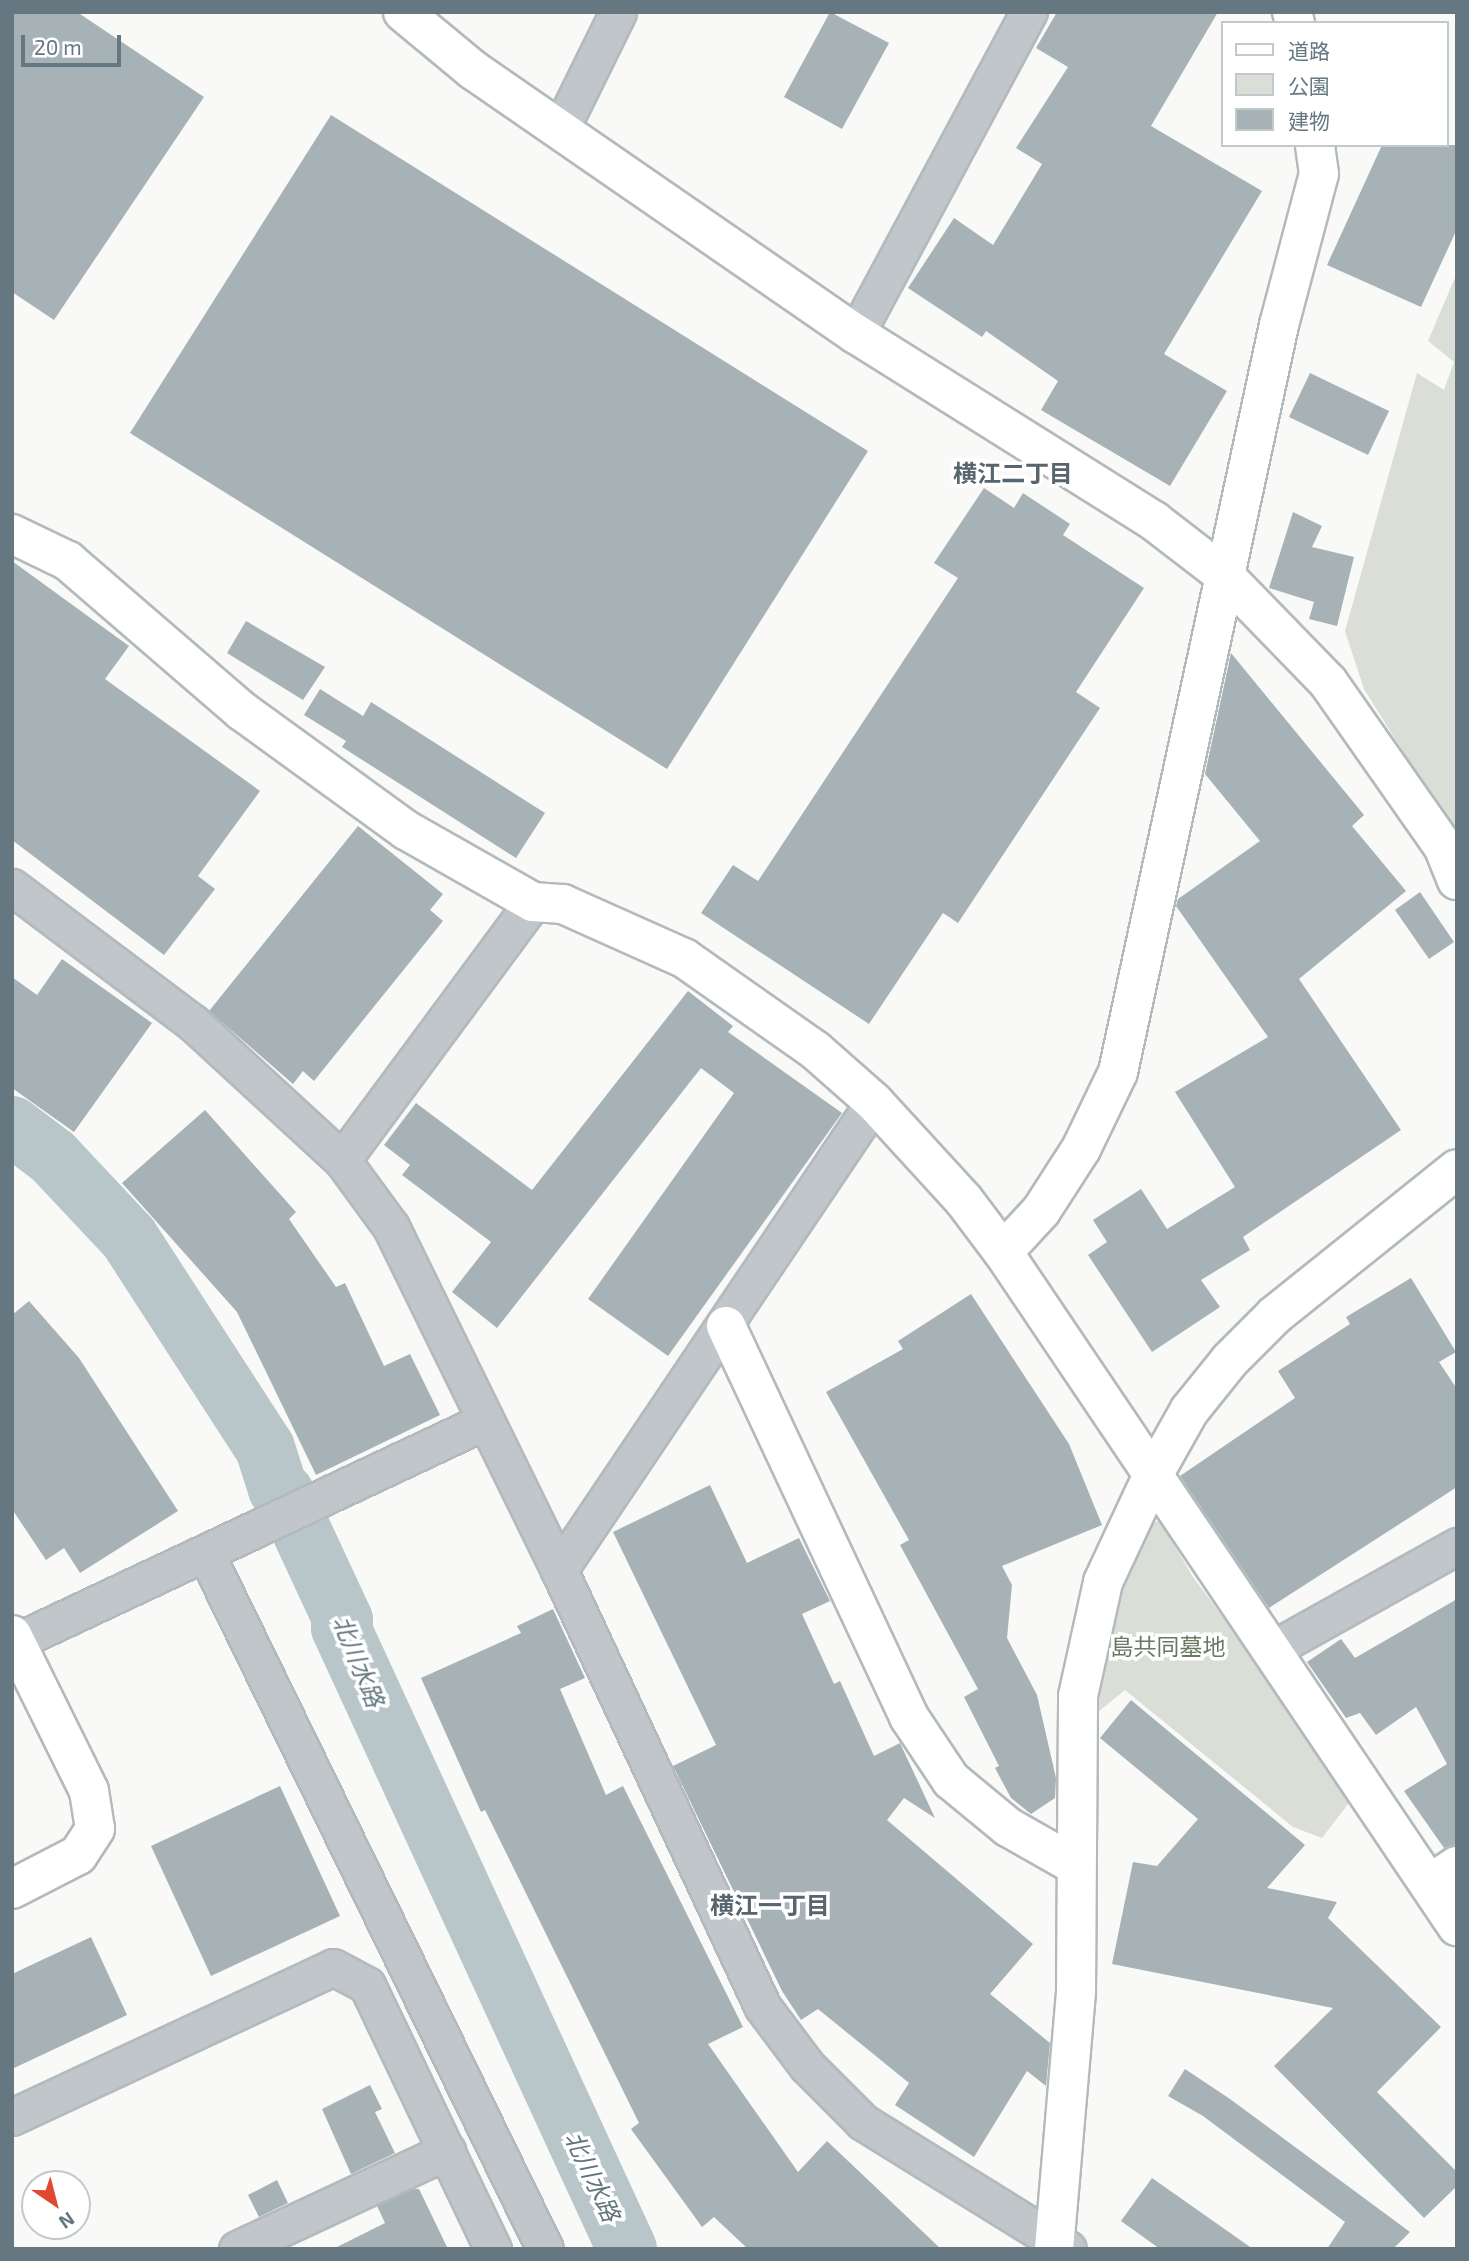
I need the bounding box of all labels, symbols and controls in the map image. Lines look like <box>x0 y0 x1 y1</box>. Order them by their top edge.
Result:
scale bar <box>24 21 124 65</box>
legend <box>1220 21 1448 147</box>
text: 20 m <box>34 34 82 59</box>
text: 道路 <box>1288 38 1330 63</box>
text: 公園 <box>1288 73 1330 98</box>
text: 建物 <box>1288 108 1330 133</box>
district label: 横江二丁目 <box>953 459 1073 487</box>
water label: 北川水路 <box>328 1611 390 1711</box>
park label: 島共同墓地 <box>1111 1632 1225 1660</box>
district label: 横江一丁目 <box>710 1891 830 1919</box>
water label: 北川水路 <box>560 2126 626 2226</box>
north arrow <box>21 2170 91 2240</box>
text: N <box>55 2208 79 2234</box>

